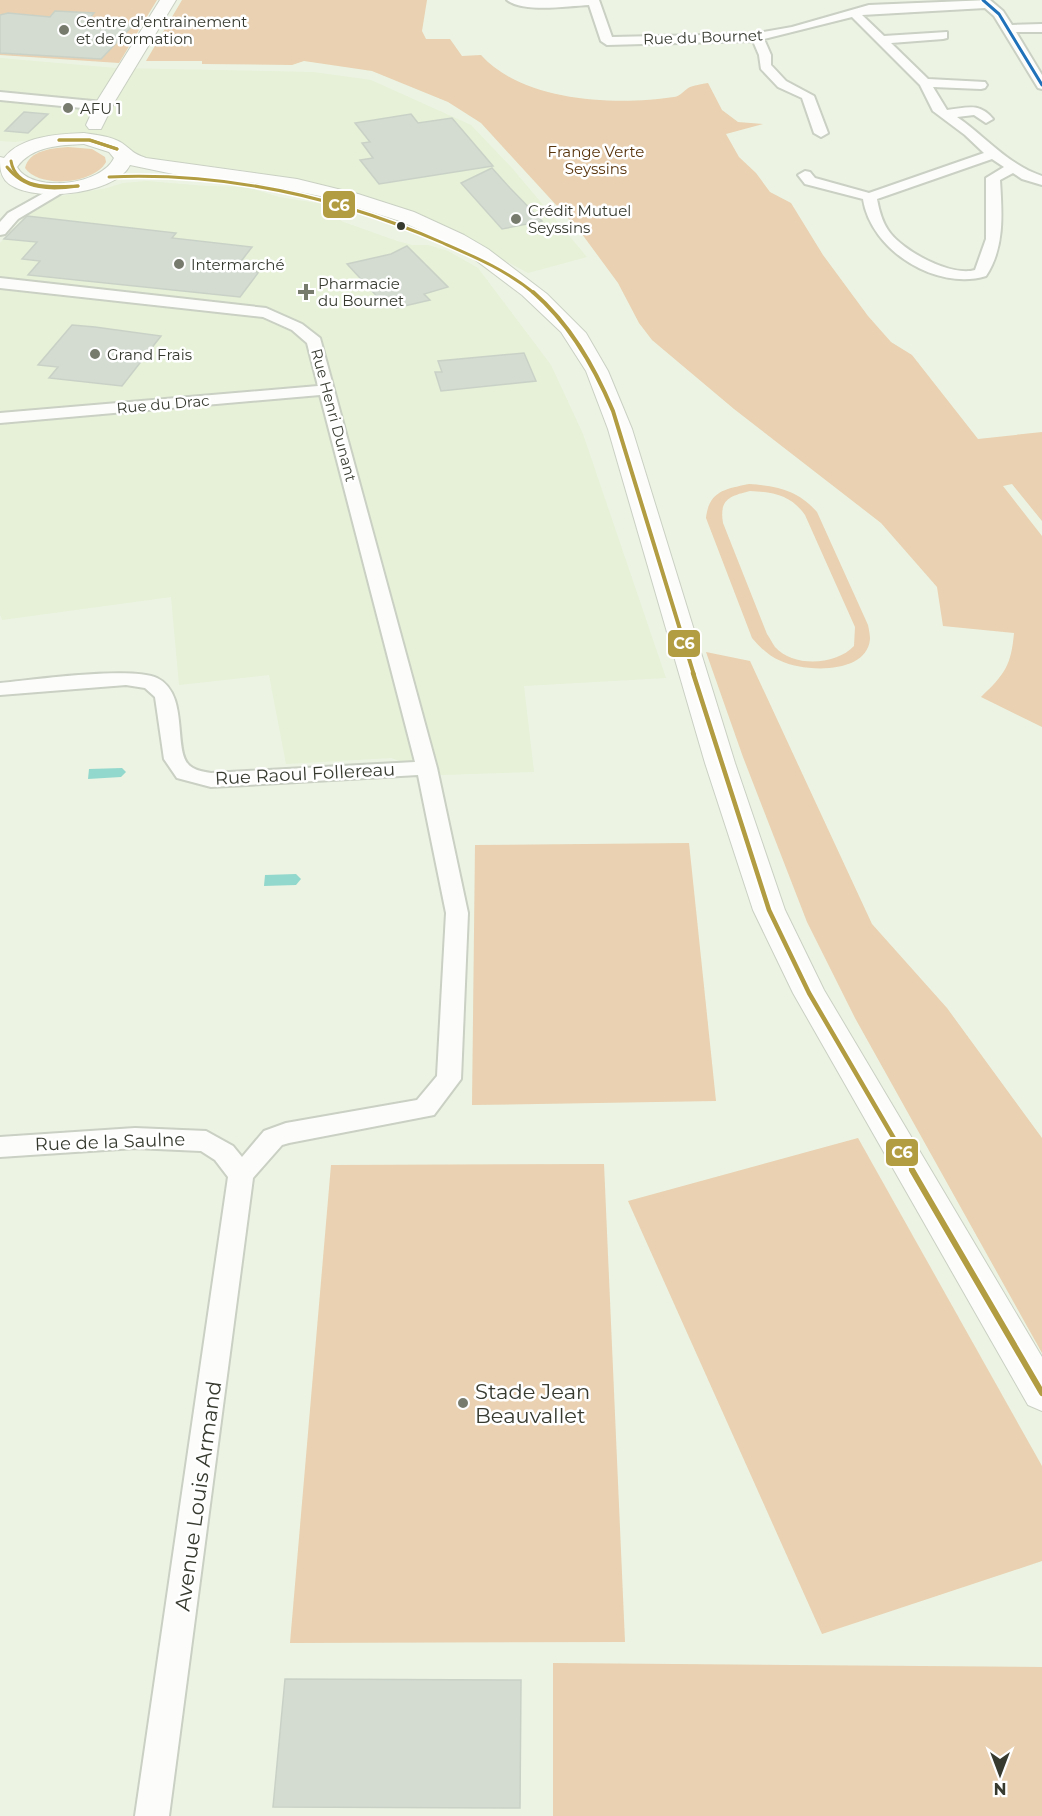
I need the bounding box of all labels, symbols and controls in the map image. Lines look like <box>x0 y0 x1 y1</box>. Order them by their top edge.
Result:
place label: Centre d'entrainement et de formation <box>76 12 247 48</box>
marker: Centre d'entrainement et de formation <box>57 23 71 37</box>
street label: Rue du Bournet <box>643 25 763 49</box>
place label: AFU 1 <box>80 99 121 118</box>
marker: AFU 1 <box>61 101 75 115</box>
park label: Frange Verte Seyssins <box>548 142 644 178</box>
line badge: C6 <box>322 190 356 219</box>
text: C6 <box>328 196 350 215</box>
place label: Crédit Mutuel Seyssins <box>528 201 631 237</box>
marker: Crédit Mutuel Seyssins <box>509 212 523 226</box>
unlabelled marker <box>395 220 407 232</box>
place label: Intermarché <box>191 255 285 274</box>
marker: Intermarché <box>172 257 186 271</box>
place label: Pharmacie du Bournet <box>318 274 404 310</box>
marker: Pharmacie du Bournet <box>299 285 313 299</box>
place label: Grand Frais <box>107 345 192 364</box>
street label: Rue Henri Dunant <box>307 346 361 484</box>
marker: Grand Frais <box>88 347 102 361</box>
street label: Rue du Drac <box>116 390 210 418</box>
line badge: C6 <box>667 629 701 658</box>
text: C6 <box>673 634 695 653</box>
street label: Rue Raoul Follereau <box>214 758 396 790</box>
street label: Rue de la Saulne <box>34 1128 186 1156</box>
line badge: C6 <box>885 1138 919 1167</box>
text: C6 <box>891 1143 913 1162</box>
street label: Avenue Louis Armand <box>169 1379 227 1613</box>
place label: Stade Jean Beauvallet <box>475 1379 590 1428</box>
marker: Stade Jean Beauvallet <box>456 1396 470 1410</box>
north arrow <box>970 1744 1030 1804</box>
text: N <box>994 1779 1006 1798</box>

